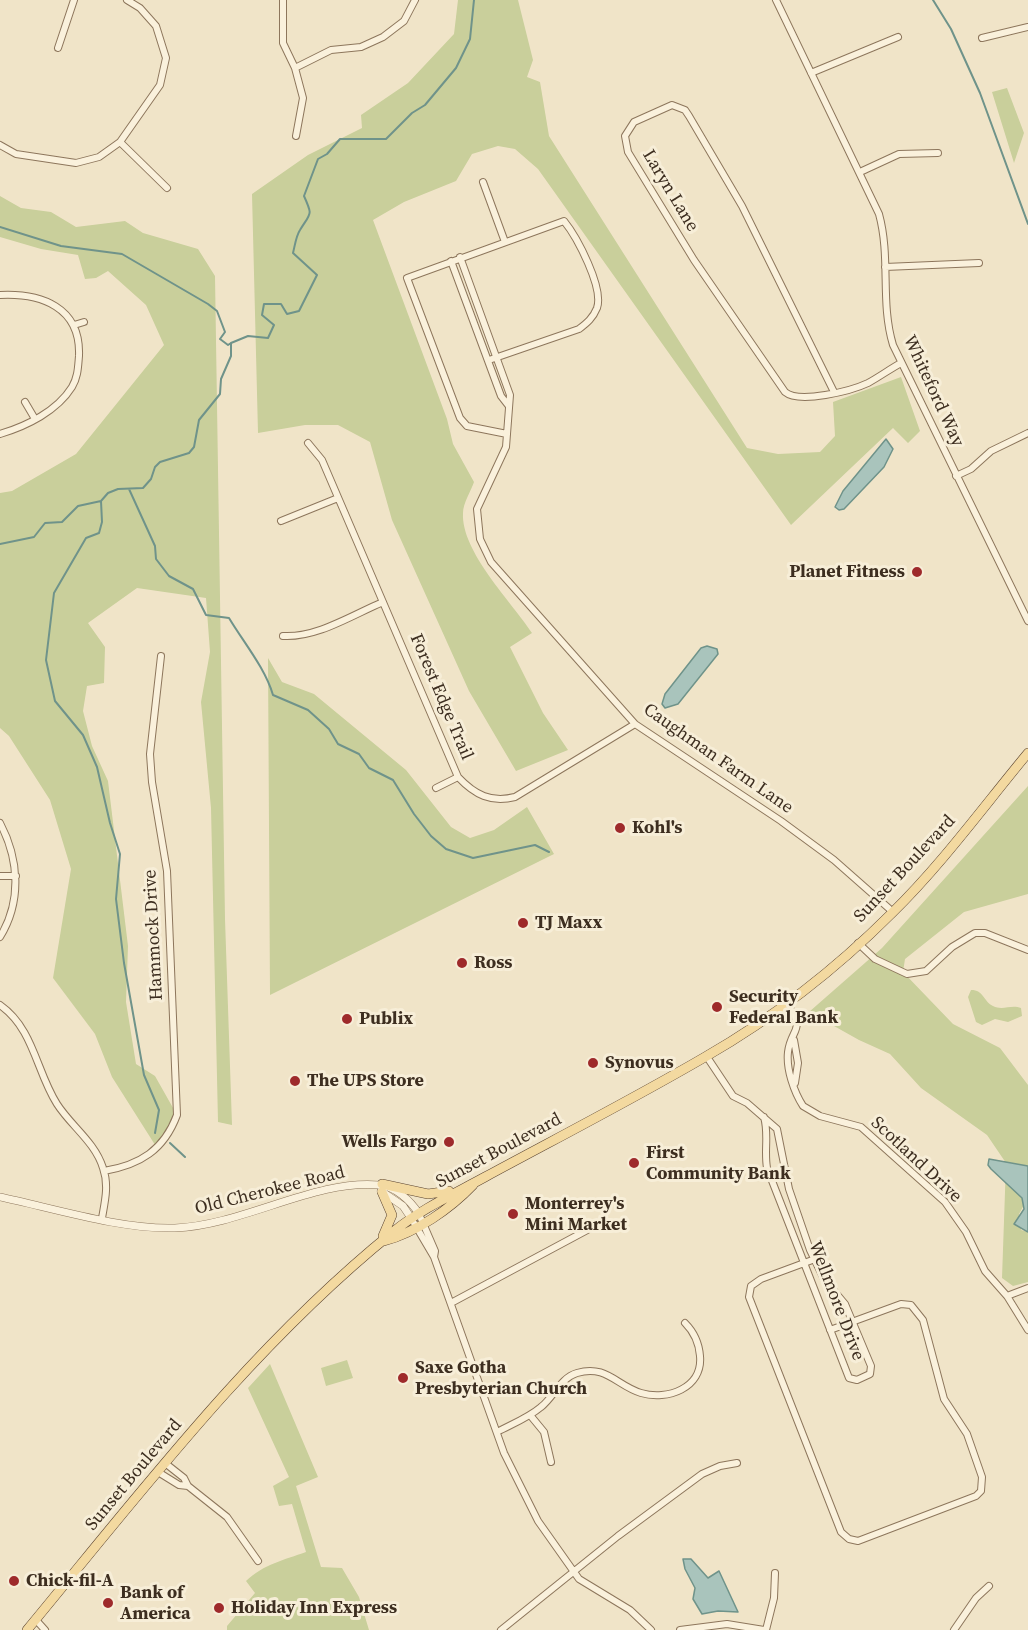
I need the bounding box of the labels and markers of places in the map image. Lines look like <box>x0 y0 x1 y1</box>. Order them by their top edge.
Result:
place label: Planet Fitness <box>789 561 905 583</box>
marker: Planet Fitness <box>910 565 924 579</box>
place label: Kohl's <box>632 817 682 839</box>
marker: Kohl's <box>613 821 627 835</box>
place label: TJ Maxx <box>535 912 602 934</box>
marker: TJ Maxx <box>516 916 530 930</box>
place label: Ross <box>474 952 513 974</box>
marker: Ross <box>455 956 469 970</box>
place label: Security Federal Bank <box>729 986 838 1028</box>
marker: Security Federal Bank <box>710 1000 724 1014</box>
place label: Publix <box>359 1008 413 1030</box>
marker: Publix <box>340 1012 354 1026</box>
place label: Synovus <box>605 1052 674 1074</box>
marker: Synovus <box>586 1056 600 1070</box>
place label: The UPS Store <box>307 1070 424 1092</box>
marker: The UPS Store <box>288 1074 302 1088</box>
place label: Wells Fargo <box>341 1131 437 1153</box>
marker: Wells Fargo <box>442 1135 456 1149</box>
place label: First Community Bank <box>646 1142 791 1184</box>
marker: First Community Bank <box>627 1156 641 1170</box>
place label: Monterrey's Mini Market <box>525 1193 627 1236</box>
marker: Monterrey's Mini Market <box>506 1207 520 1221</box>
place label: Saxe Gotha Presbyterian Church <box>415 1357 587 1400</box>
marker: Saxe Gotha Presbyterian Church <box>396 1371 410 1385</box>
place label: Chick-fil-A <box>26 1570 114 1592</box>
marker: Chick-fil-A <box>7 1574 21 1588</box>
place label: Bank of America <box>120 1582 191 1624</box>
marker: Bank of America <box>101 1596 115 1610</box>
place label: Holiday Inn Express <box>231 1597 397 1619</box>
marker: Holiday Inn Express <box>212 1601 226 1615</box>

